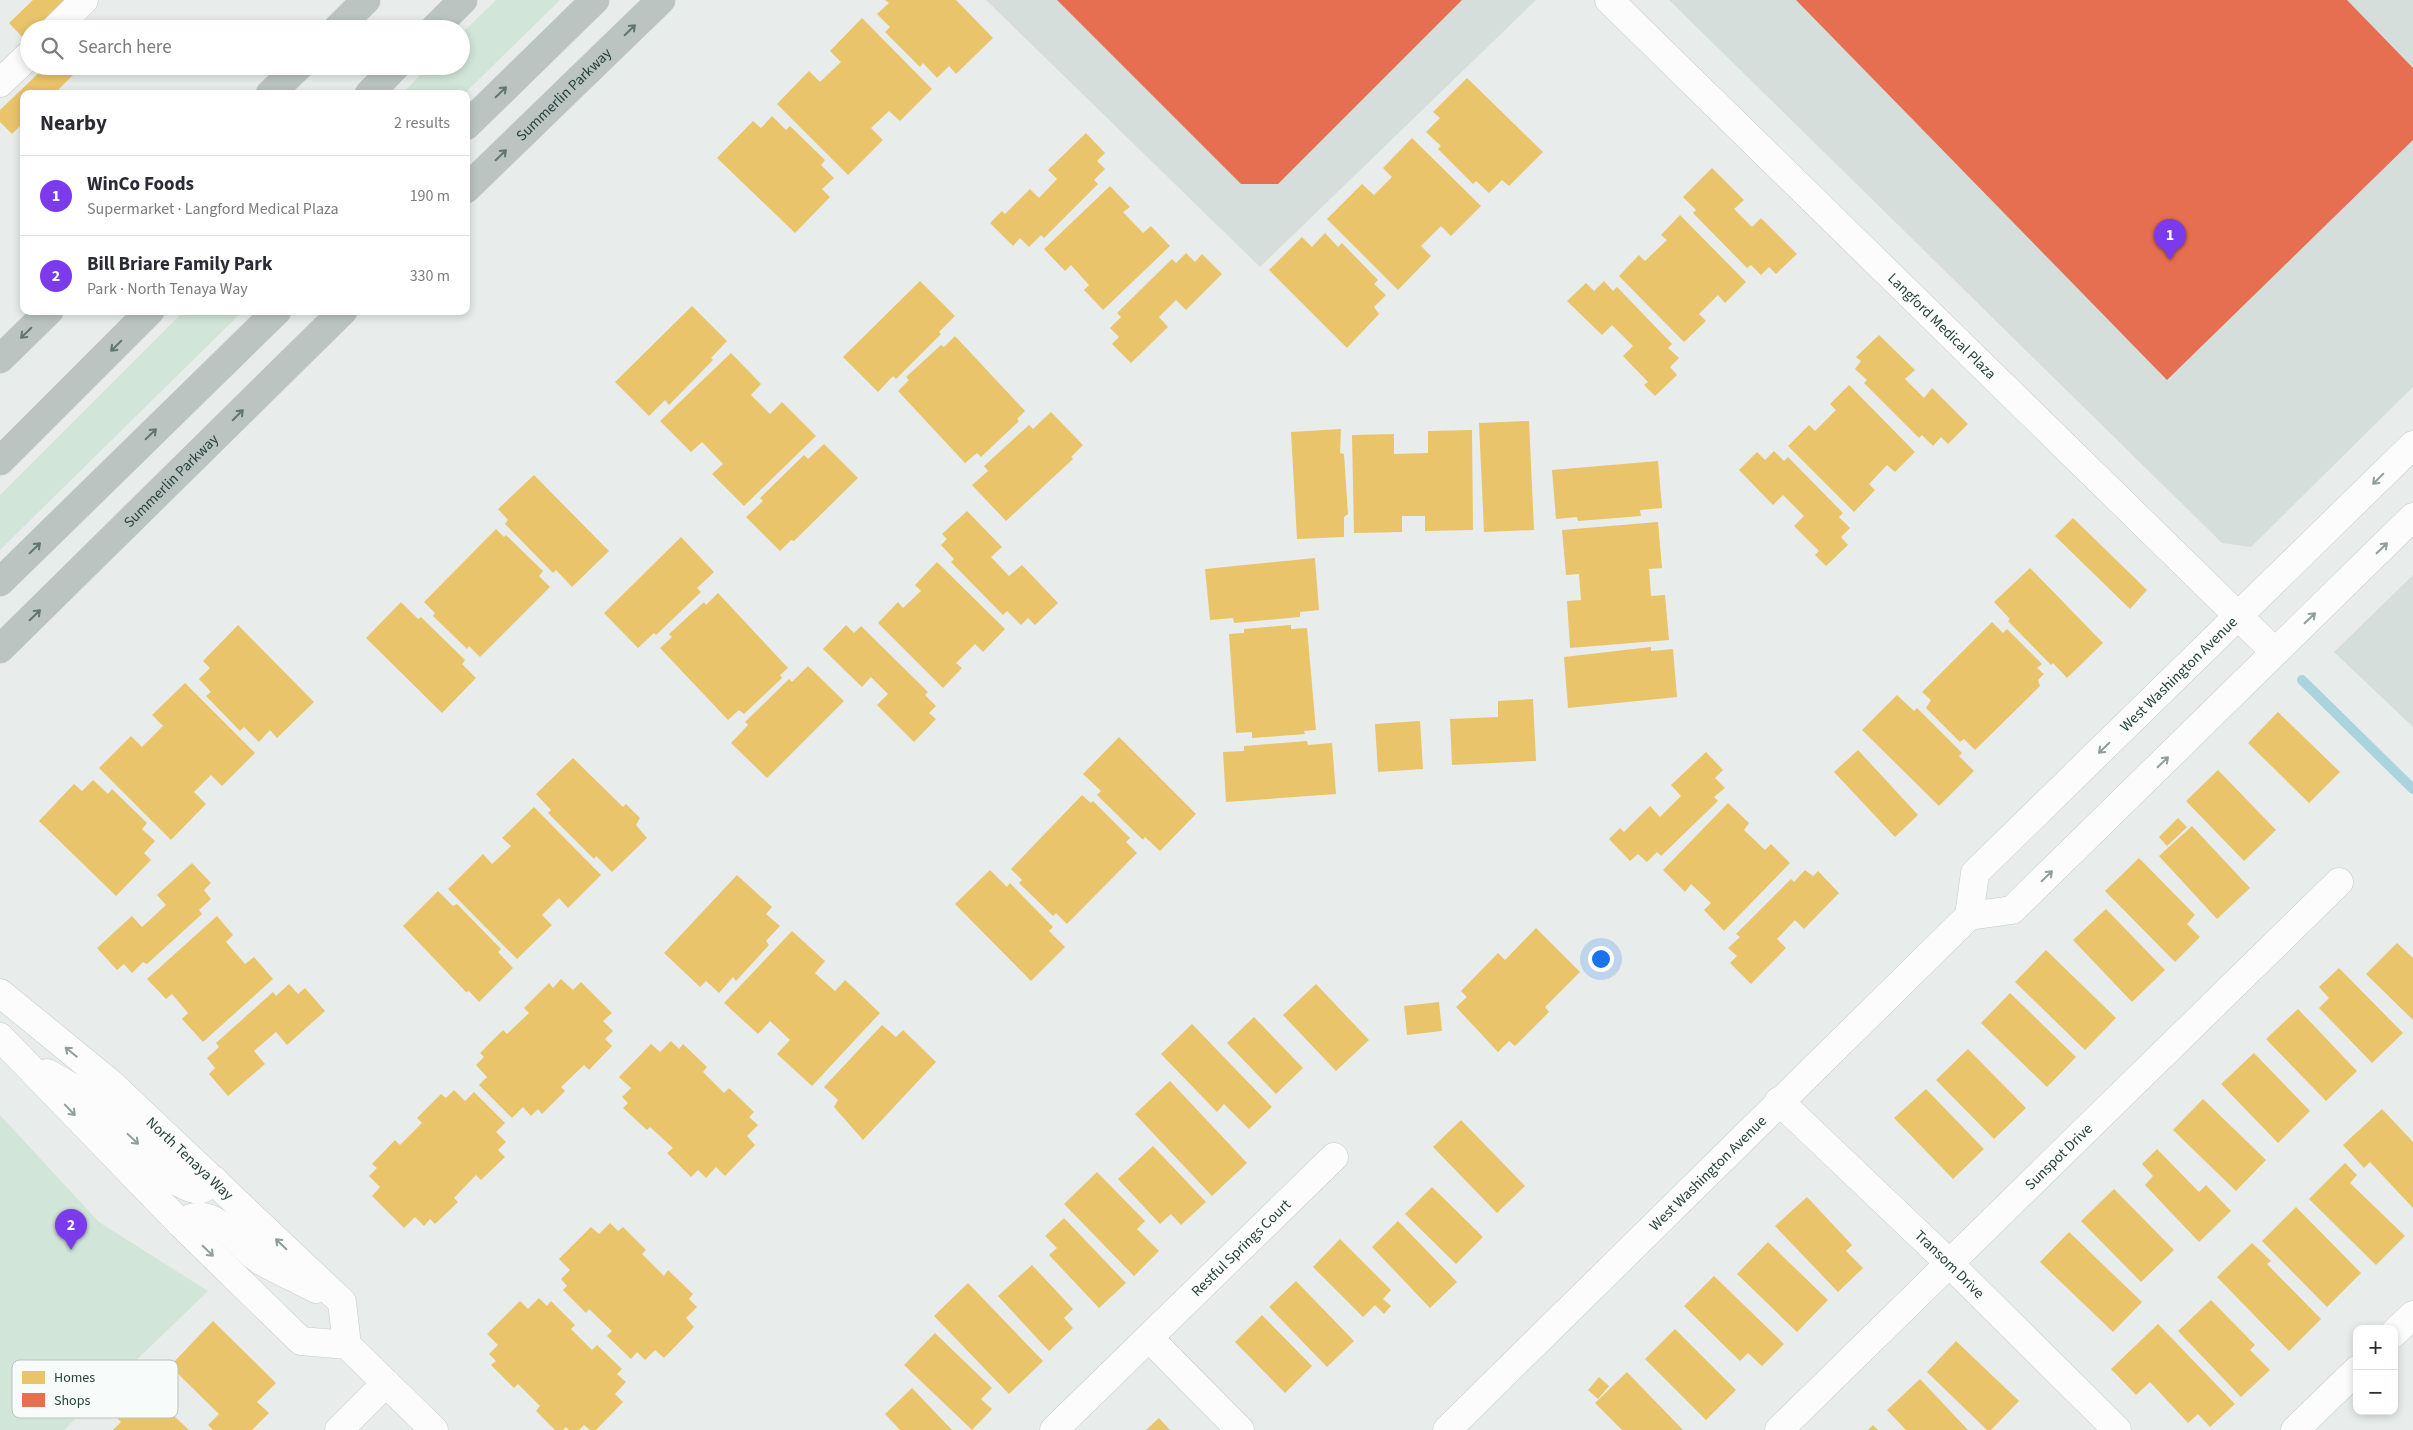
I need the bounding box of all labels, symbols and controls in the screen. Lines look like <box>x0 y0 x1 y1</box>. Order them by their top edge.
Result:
search box <box>20 20 470 75</box>
one-way arrow <box>624 24 636 36</box>
icon: search <box>38 34 66 62</box>
text: Search here <box>78 34 172 61</box>
street label: Summerlin Parkway <box>512 43 616 146</box>
one-way arrow <box>495 86 507 98</box>
text: Nearby <box>40 108 107 138</box>
text: 2 results <box>394 112 450 134</box>
one-way arrow <box>495 149 507 161</box>
text: WinCo Foods <box>87 171 194 198</box>
text: 1 <box>52 185 60 207</box>
text: 190 m <box>410 185 450 207</box>
text: Supermarket · Langford Medical Plaza <box>87 198 339 220</box>
pin: 1 <box>2154 219 2186 260</box>
text: Bill Briare Family Park <box>87 251 272 278</box>
text: 2 <box>52 265 60 287</box>
text: 330 m <box>410 265 450 287</box>
street label: Langford Medical Plaza <box>1883 268 2001 384</box>
text: Park · North Tenaya Way <box>87 278 248 300</box>
one-way arrow <box>20 327 33 339</box>
one-way arrow <box>110 339 122 352</box>
one-way arrow <box>232 409 244 421</box>
one-way arrow <box>145 428 157 441</box>
street label: Summerlin Parkway <box>119 429 223 533</box>
one-way arrow <box>2372 473 2385 485</box>
one-way arrow <box>29 542 41 554</box>
one-way arrow <box>2375 542 2388 554</box>
one-way arrow <box>29 609 41 621</box>
street label: West Washington Avenue <box>2115 612 2242 737</box>
one-way arrow <box>2304 612 2316 624</box>
one-way arrow <box>2098 742 2110 754</box>
one-way arrow <box>2157 756 2169 768</box>
one-way arrow <box>2041 870 2053 882</box>
your location <box>1588 946 1614 972</box>
one-way arrow <box>65 1046 78 1057</box>
one-way arrow <box>64 1104 76 1116</box>
street label: West Washington Avenue <box>1645 1111 1771 1236</box>
street label: North Tenaya Way <box>141 1112 238 1205</box>
street label: Sunspot Drive <box>2020 1119 2097 1195</box>
one-way arrow <box>127 1133 140 1145</box>
street label: Restful Springs Court <box>1187 1195 1296 1302</box>
pin: 2 <box>55 1209 87 1250</box>
street label: Transom Drive <box>1910 1225 1989 1304</box>
one-way arrow <box>275 1238 288 1250</box>
one-way arrow <box>202 1245 215 1257</box>
map controls <box>2353 1325 2398 1415</box>
button: + <box>2353 1325 2398 1370</box>
legend <box>12 1360 178 1418</box>
text: Homes <box>54 1368 95 1388</box>
button: − <box>2353 1370 2398 1415</box>
text: Shops <box>54 1391 90 1411</box>

